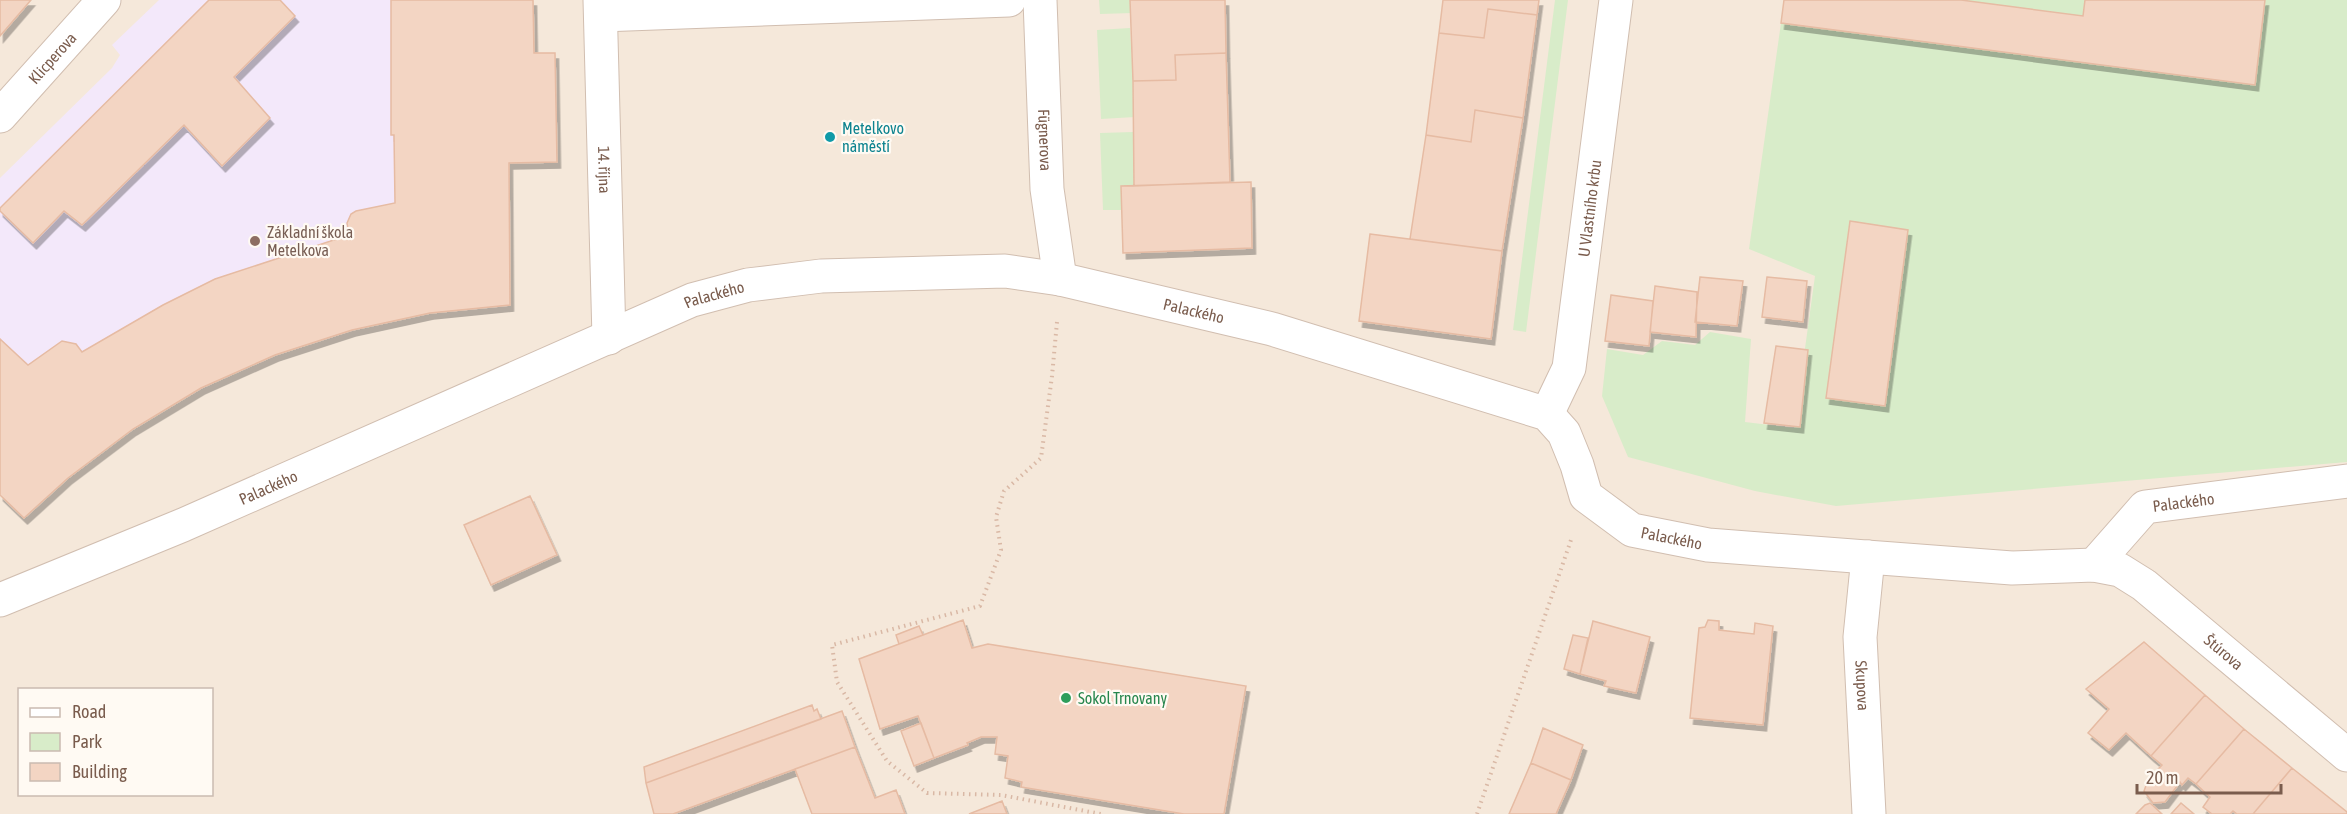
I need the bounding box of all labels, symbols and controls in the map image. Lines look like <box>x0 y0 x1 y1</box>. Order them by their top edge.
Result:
street label: Klicperova <box>24 29 80 87</box>
street label: Fügnerova <box>1035 109 1055 171</box>
place label: Metelkovo náměstí <box>842 119 904 155</box>
marker: Metelkovo náměstí <box>823 130 837 144</box>
street label: 14. října <box>595 146 614 194</box>
street label: U Vlastního krbu <box>1574 159 1605 258</box>
place label: Základní škola Metelkova <box>267 223 353 259</box>
marker: Základní škola Metelkova <box>248 234 262 248</box>
street label: Palackého <box>681 277 746 312</box>
street label: Palackého <box>1162 295 1226 326</box>
street label: Palackého <box>236 467 300 508</box>
street label: Palackého <box>2152 489 2215 515</box>
street label: Palackého <box>1639 523 1704 553</box>
street label: Štúrova <box>2201 631 2247 673</box>
street label: Skupova <box>1852 660 1873 711</box>
legend <box>18 688 213 796</box>
place label: Sokol Trnovany <box>1078 689 1167 708</box>
marker: Sokol Trnovany <box>1059 691 1073 705</box>
text: Road <box>72 701 106 722</box>
text: Park <box>72 731 102 752</box>
scale bar <box>2137 757 2281 795</box>
text: Building <box>72 761 127 782</box>
text: 20 m <box>2146 767 2178 788</box>

